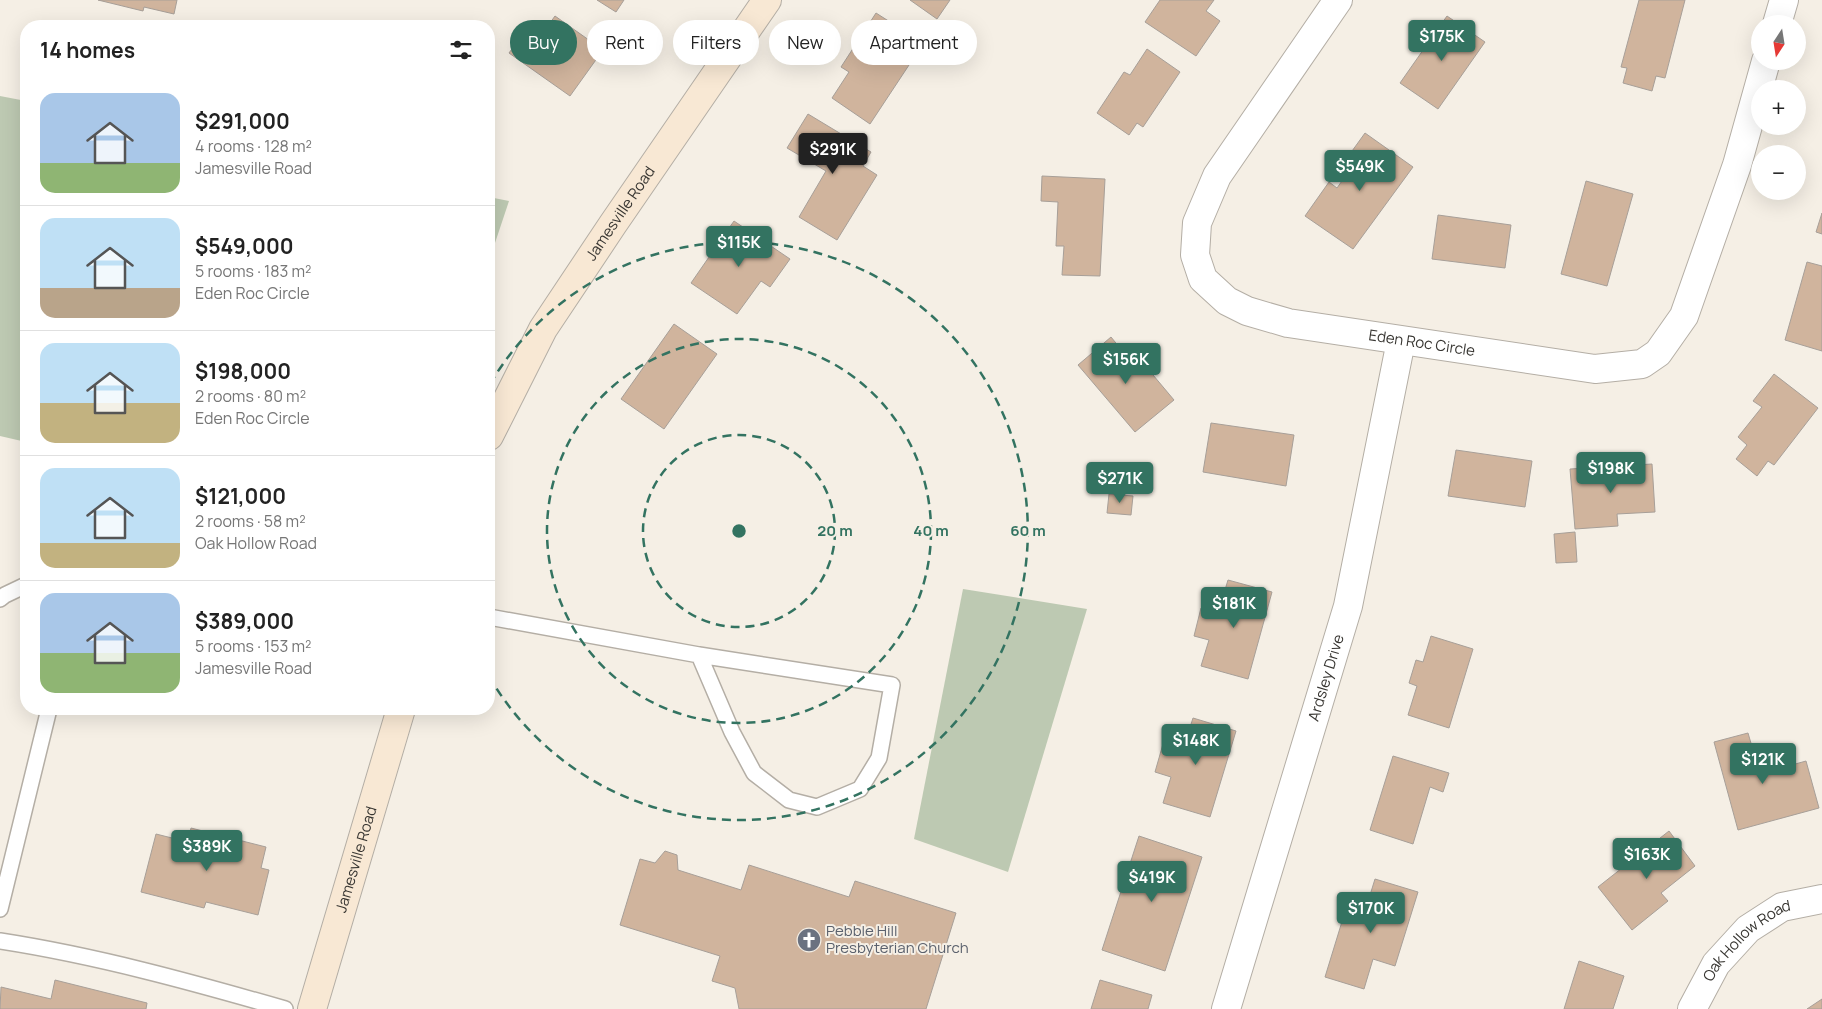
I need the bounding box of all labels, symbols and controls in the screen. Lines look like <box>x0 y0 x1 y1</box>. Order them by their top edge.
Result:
north arrow <box>1751 15 1806 70</box>
map controls <box>1751 15 1806 200</box>
chip: Buy <box>510 20 577 65</box>
chip: Rent <box>587 20 663 65</box>
chip: Filters <box>673 20 759 65</box>
chip: New <box>769 20 841 65</box>
chip: Apartment <box>851 20 977 65</box>
pin: $175K <box>1407 20 1477 62</box>
text: $175K <box>1419 25 1465 47</box>
text: 14 homes <box>40 36 135 64</box>
icon: filters <box>447 36 475 64</box>
button: + <box>1751 80 1806 135</box>
text: $291,000 <box>195 107 290 135</box>
icon: home <box>80 113 140 173</box>
pin: $291K <box>798 132 868 175</box>
text: 4 rooms · 128 m² <box>195 135 312 157</box>
text: $291K <box>810 138 856 160</box>
button: − <box>1751 145 1806 200</box>
pin: $549K <box>1325 150 1395 192</box>
text: $549K <box>1335 155 1385 177</box>
text: Jamesville Road <box>195 157 312 179</box>
street label: Jamesville Road <box>581 162 660 264</box>
pin: $115K <box>704 226 774 268</box>
text: $115K <box>717 231 761 253</box>
text: $549,000 <box>195 232 294 260</box>
icon: home <box>80 238 140 298</box>
text: 5 rooms · 183 m² <box>195 260 312 282</box>
text: Eden Roc Circle <box>195 282 310 304</box>
street label: Eden Roc Circle <box>1367 324 1477 361</box>
pin: $156K <box>1091 342 1161 385</box>
text: $156K <box>1103 348 1149 370</box>
text: $198,000 <box>195 357 291 385</box>
icon: home <box>80 363 140 423</box>
text: 2 rooms · 80 m² <box>195 385 306 407</box>
text: Eden Roc Circle <box>195 407 310 429</box>
pin: $198K <box>1576 452 1646 494</box>
text: $198K <box>1587 457 1635 479</box>
pin: $271K <box>1085 462 1155 504</box>
text: $271K <box>1097 467 1143 489</box>
text: $121,000 <box>195 482 286 510</box>
icon: home <box>80 488 140 548</box>
text: 2 rooms · 58 m² <box>195 510 306 532</box>
text: 20 m <box>817 520 853 541</box>
text: 40 m <box>913 520 949 541</box>
text: 60 m <box>1010 520 1046 541</box>
centre of rings <box>730 522 748 540</box>
text: Oak Hollow Road <box>195 532 317 554</box>
pin: $181K <box>1199 586 1269 629</box>
text: $181K <box>1212 592 1256 614</box>
text: $389,000 <box>195 607 294 635</box>
icon: home <box>80 613 140 673</box>
street label: Ardsley Drive <box>1303 632 1349 724</box>
text: 5 rooms · 153 m² <box>195 635 311 657</box>
text: Jamesville Road <box>195 657 312 679</box>
pin: $148K <box>1161 724 1231 766</box>
text: $148K <box>1173 729 1219 751</box>
pin: $121K <box>1728 742 1798 785</box>
text: $121K <box>1741 748 1785 770</box>
street label: Jamesville Road <box>330 804 382 915</box>
pin: $389K <box>172 830 242 872</box>
text: $389K <box>182 835 232 857</box>
pin: $163K <box>1612 838 1682 880</box>
text: $163K <box>1624 843 1670 865</box>
pin: $419K <box>1117 860 1187 903</box>
text: $419K <box>1128 866 1176 888</box>
pin: $170K <box>1336 892 1406 934</box>
street label: Oak Hollow Road <box>1698 895 1792 985</box>
text: $170K <box>1348 897 1394 919</box>
place label: Pebble Hill Presbyterian Church <box>826 920 969 958</box>
church icon: Pebble Hill Presbyterian Church <box>796 927 822 953</box>

